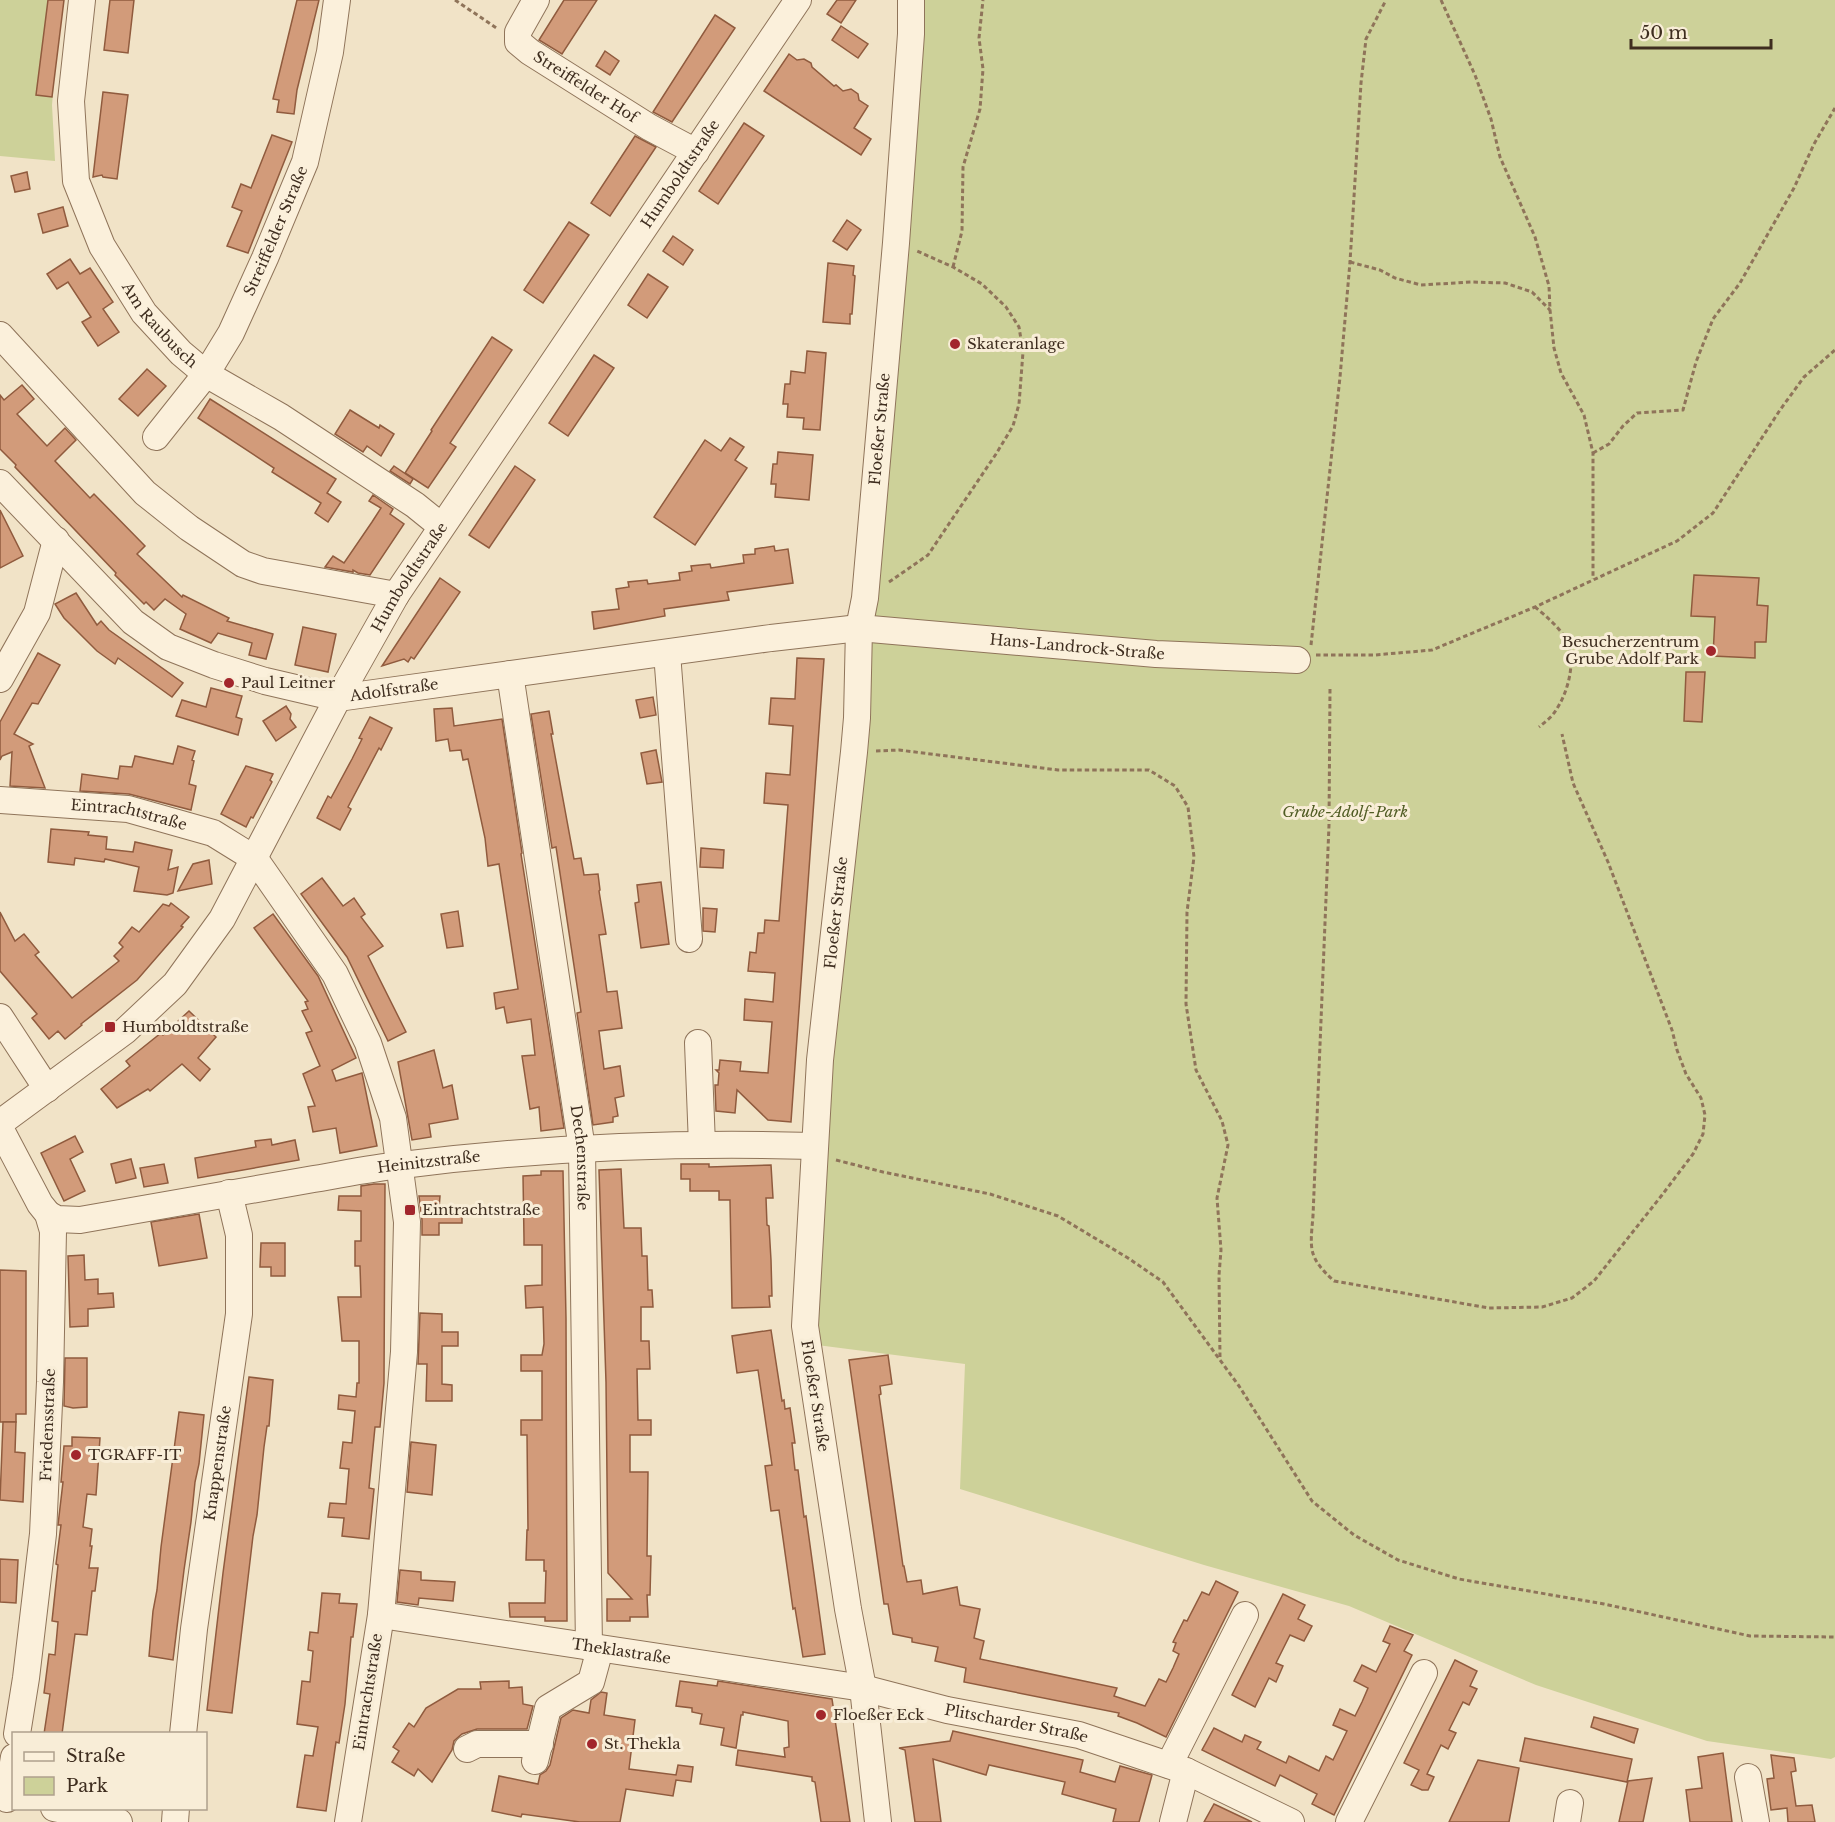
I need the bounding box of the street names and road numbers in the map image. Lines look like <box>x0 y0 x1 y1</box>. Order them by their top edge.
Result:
street label: Streiffelder Hof <box>530 47 643 127</box>
street label: Humboldtstraße <box>637 116 723 232</box>
street label: Streiffelder Straße <box>239 163 311 299</box>
street label: Am Raubusch <box>118 278 201 372</box>
street label: Floeßer Straße <box>865 372 894 486</box>
street label: Humboldtstraße <box>367 518 451 635</box>
street label: Hans-Landrock-Straße <box>989 629 1165 663</box>
street label: Adolfstraße <box>348 674 440 705</box>
street label: Eintrachtstraße <box>70 795 189 834</box>
street label: Floeßer Straße <box>820 856 851 970</box>
street label: Dechenstraße <box>566 1104 593 1211</box>
street label: Heinitzstraße <box>376 1146 481 1177</box>
street label: Floeßer Straße <box>797 1339 834 1453</box>
street label: Friedensstraße <box>36 1368 59 1482</box>
street label: Knappenstraße <box>200 1404 235 1522</box>
street label: Eintrachtstraße <box>349 1632 386 1752</box>
street label: Theklastraße <box>570 1634 672 1668</box>
street label: Plitscharder Straße <box>943 1700 1091 1746</box>

